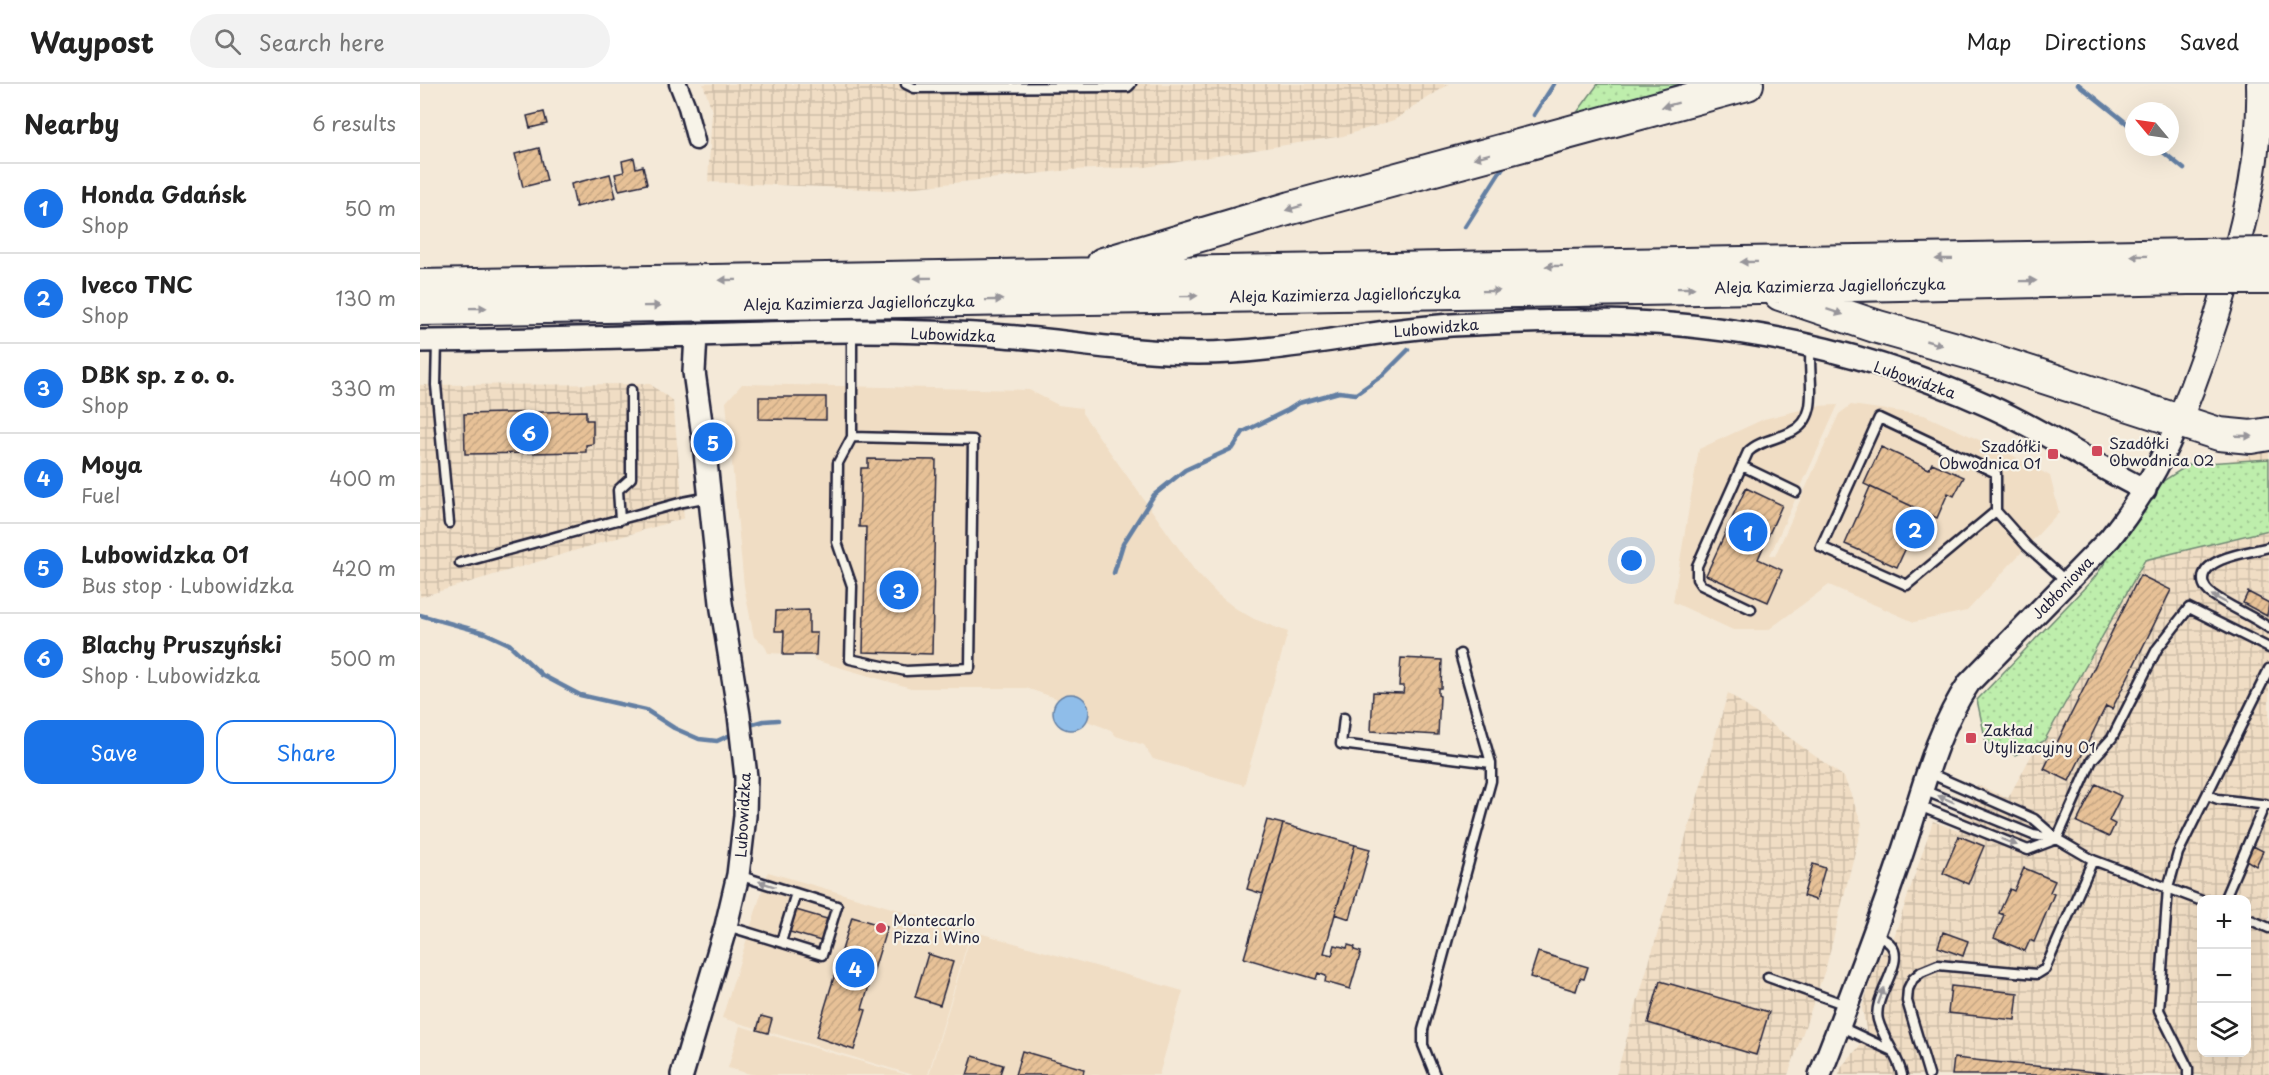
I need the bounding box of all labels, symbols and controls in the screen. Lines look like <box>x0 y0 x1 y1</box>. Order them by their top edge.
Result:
search box <box>190 14 610 68</box>
text: Waypost <box>30 20 154 63</box>
icon: search <box>211 25 244 58</box>
text: Search here <box>259 25 385 58</box>
text: Map <box>1966 25 2011 57</box>
text: Directions <box>2044 25 2146 57</box>
text: Saved <box>2179 25 2239 57</box>
one-way arrow <box>1661 101 1679 110</box>
north arrow <box>2125 102 2179 156</box>
text: Nearby <box>24 104 119 143</box>
text: 6 results <box>312 108 396 138</box>
one-way arrow <box>1473 152 1491 161</box>
text: Honda Gdańsk <box>81 177 247 210</box>
text: 1 <box>39 193 48 223</box>
text: 50 m <box>344 193 396 223</box>
one-way arrow <box>1285 203 1303 213</box>
text: Shop <box>81 210 129 240</box>
one-way arrow <box>2130 251 2149 260</box>
one-way arrow <box>1935 254 1954 263</box>
one-way arrow <box>1740 257 1759 267</box>
one-way arrow <box>1545 261 1564 271</box>
text: Iveco TNC <box>81 267 193 300</box>
street label: Aleja Kazimierza Jagiellończyka <box>1714 271 1946 299</box>
one-way arrow <box>914 273 933 282</box>
one-way arrow <box>719 275 738 285</box>
one-way arrow <box>2018 276 2037 286</box>
street label: Aleja Kazimierza Jagiellończyka <box>1229 280 1461 308</box>
text: 2 <box>36 283 51 313</box>
text: 130 m <box>336 283 396 313</box>
one-way arrow <box>1677 284 1696 293</box>
one-way arrow <box>1482 287 1501 296</box>
street label: Aleja Kazimierza Jagiellończyka <box>743 288 975 316</box>
one-way arrow <box>1179 291 1198 301</box>
one-way arrow <box>984 295 1003 305</box>
text: Shop <box>81 300 129 330</box>
one-way arrow <box>642 301 661 310</box>
one-way arrow <box>469 304 488 313</box>
one-way arrow <box>1826 308 1844 318</box>
street label: Lubowidzka <box>1392 312 1480 342</box>
street label: Lubowidzka <box>910 321 997 347</box>
one-way arrow <box>1925 339 1943 348</box>
street label: Lubowidzka <box>1871 354 1960 404</box>
text: DBK sp. z o. o. <box>81 357 235 390</box>
text: 3 <box>37 373 50 403</box>
text: 330 m <box>330 373 396 403</box>
text: Shop <box>81 390 129 420</box>
pin: 6 <box>510 410 548 454</box>
pin: 5 <box>694 420 732 464</box>
place label: Szadółki Obwodnica 02 <box>2109 431 2214 471</box>
one-way arrow <box>2235 431 2254 441</box>
place label: Szadółki Obwodnica 01 <box>1939 434 2041 474</box>
marker: Szadółki Obwodnica 02 <box>2090 444 2104 458</box>
text: Moya <box>81 447 142 480</box>
marker: Szadółki Obwodnica 01 <box>2046 447 2060 461</box>
text: 4 <box>37 463 50 493</box>
text: 400 m <box>329 463 396 493</box>
text: Fuel <box>81 480 120 510</box>
pin: 2 <box>1896 506 1934 552</box>
pin: 1 <box>1728 510 1768 554</box>
text: Lubowidzka 01 <box>81 537 249 570</box>
your location <box>1617 546 1646 575</box>
street label: Jabłoniowa <box>2026 550 2099 624</box>
text: 5 <box>37 553 50 583</box>
text: 420 m <box>332 553 396 583</box>
pin: 3 <box>880 568 918 612</box>
text: Bus stop · Lubowidzka <box>81 570 294 600</box>
one-way arrow <box>2210 594 2228 604</box>
text: Blachy Pruszyński <box>81 627 282 660</box>
text: 6 <box>36 643 51 673</box>
text: 500 m <box>329 643 396 673</box>
text: Shop · Lubowidzka <box>81 660 260 690</box>
place label: Zakład Utylizacyjny 01 <box>1983 718 2096 758</box>
button: Save <box>24 720 204 784</box>
button: Share <box>216 720 396 784</box>
marker: Zakład Utylizacyjny 01 <box>1964 731 1978 745</box>
street label: Lubowidzka <box>728 771 756 858</box>
one-way arrow <box>1936 794 1954 804</box>
one-way arrow <box>2001 837 2019 847</box>
one-way arrow <box>758 879 776 888</box>
map controls <box>2197 895 2251 1057</box>
button: + <box>2197 895 2251 949</box>
place label: Montecarlo Pizza i Wino <box>893 908 980 948</box>
marker: Montecarlo Pizza i Wino <box>874 921 888 935</box>
pin: 4 <box>836 946 874 990</box>
button: − <box>2197 949 2251 1003</box>
one-way arrow <box>1877 987 1887 1005</box>
button: layers <box>2197 1003 2251 1057</box>

